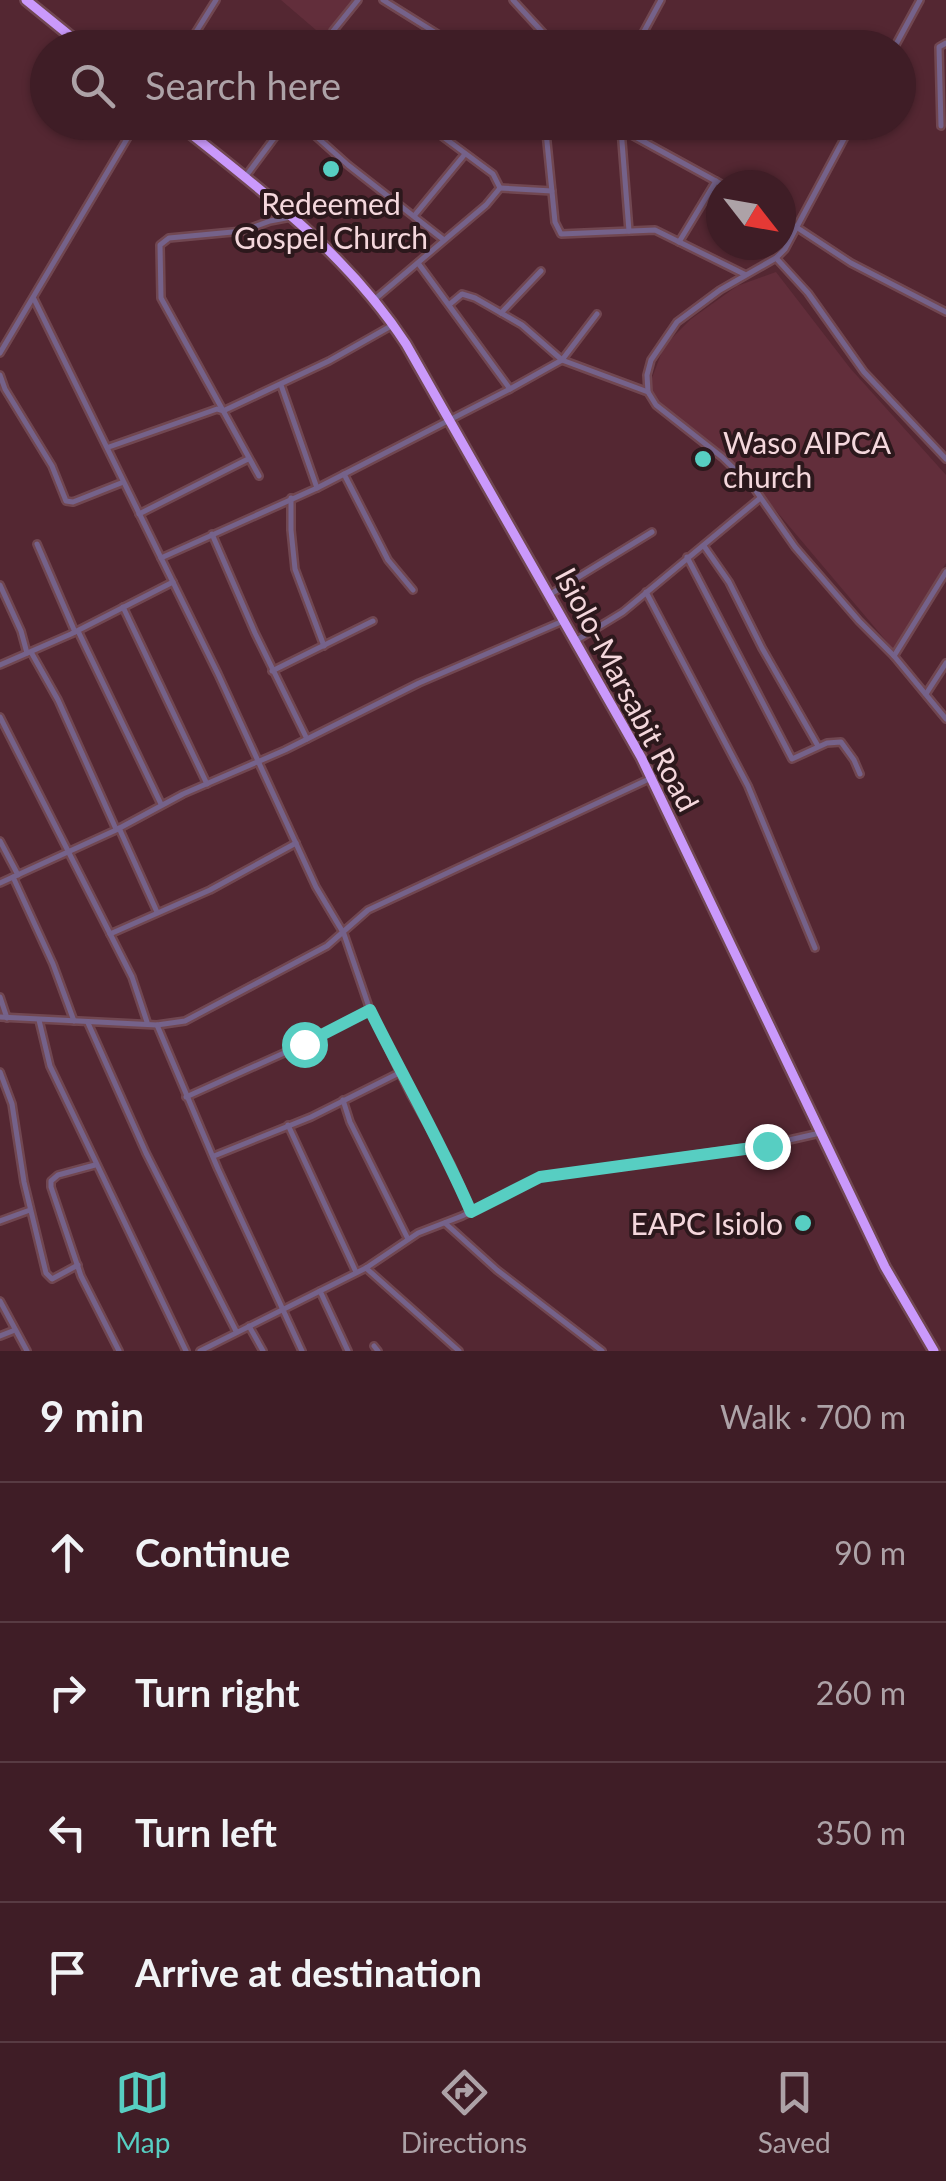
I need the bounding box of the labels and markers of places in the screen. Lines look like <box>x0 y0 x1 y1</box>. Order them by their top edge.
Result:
marker: Redeemed Gospel Church <box>320 158 342 180</box>
place label: Redeemed Gospel Church <box>234 185 428 255</box>
place label: Waso AIPCA church <box>723 424 892 494</box>
marker: Waso AIPCA church <box>692 448 714 470</box>
place label: EAPC Isiolo <box>630 1205 783 1241</box>
marker: EAPC Isiolo <box>792 1212 814 1234</box>

